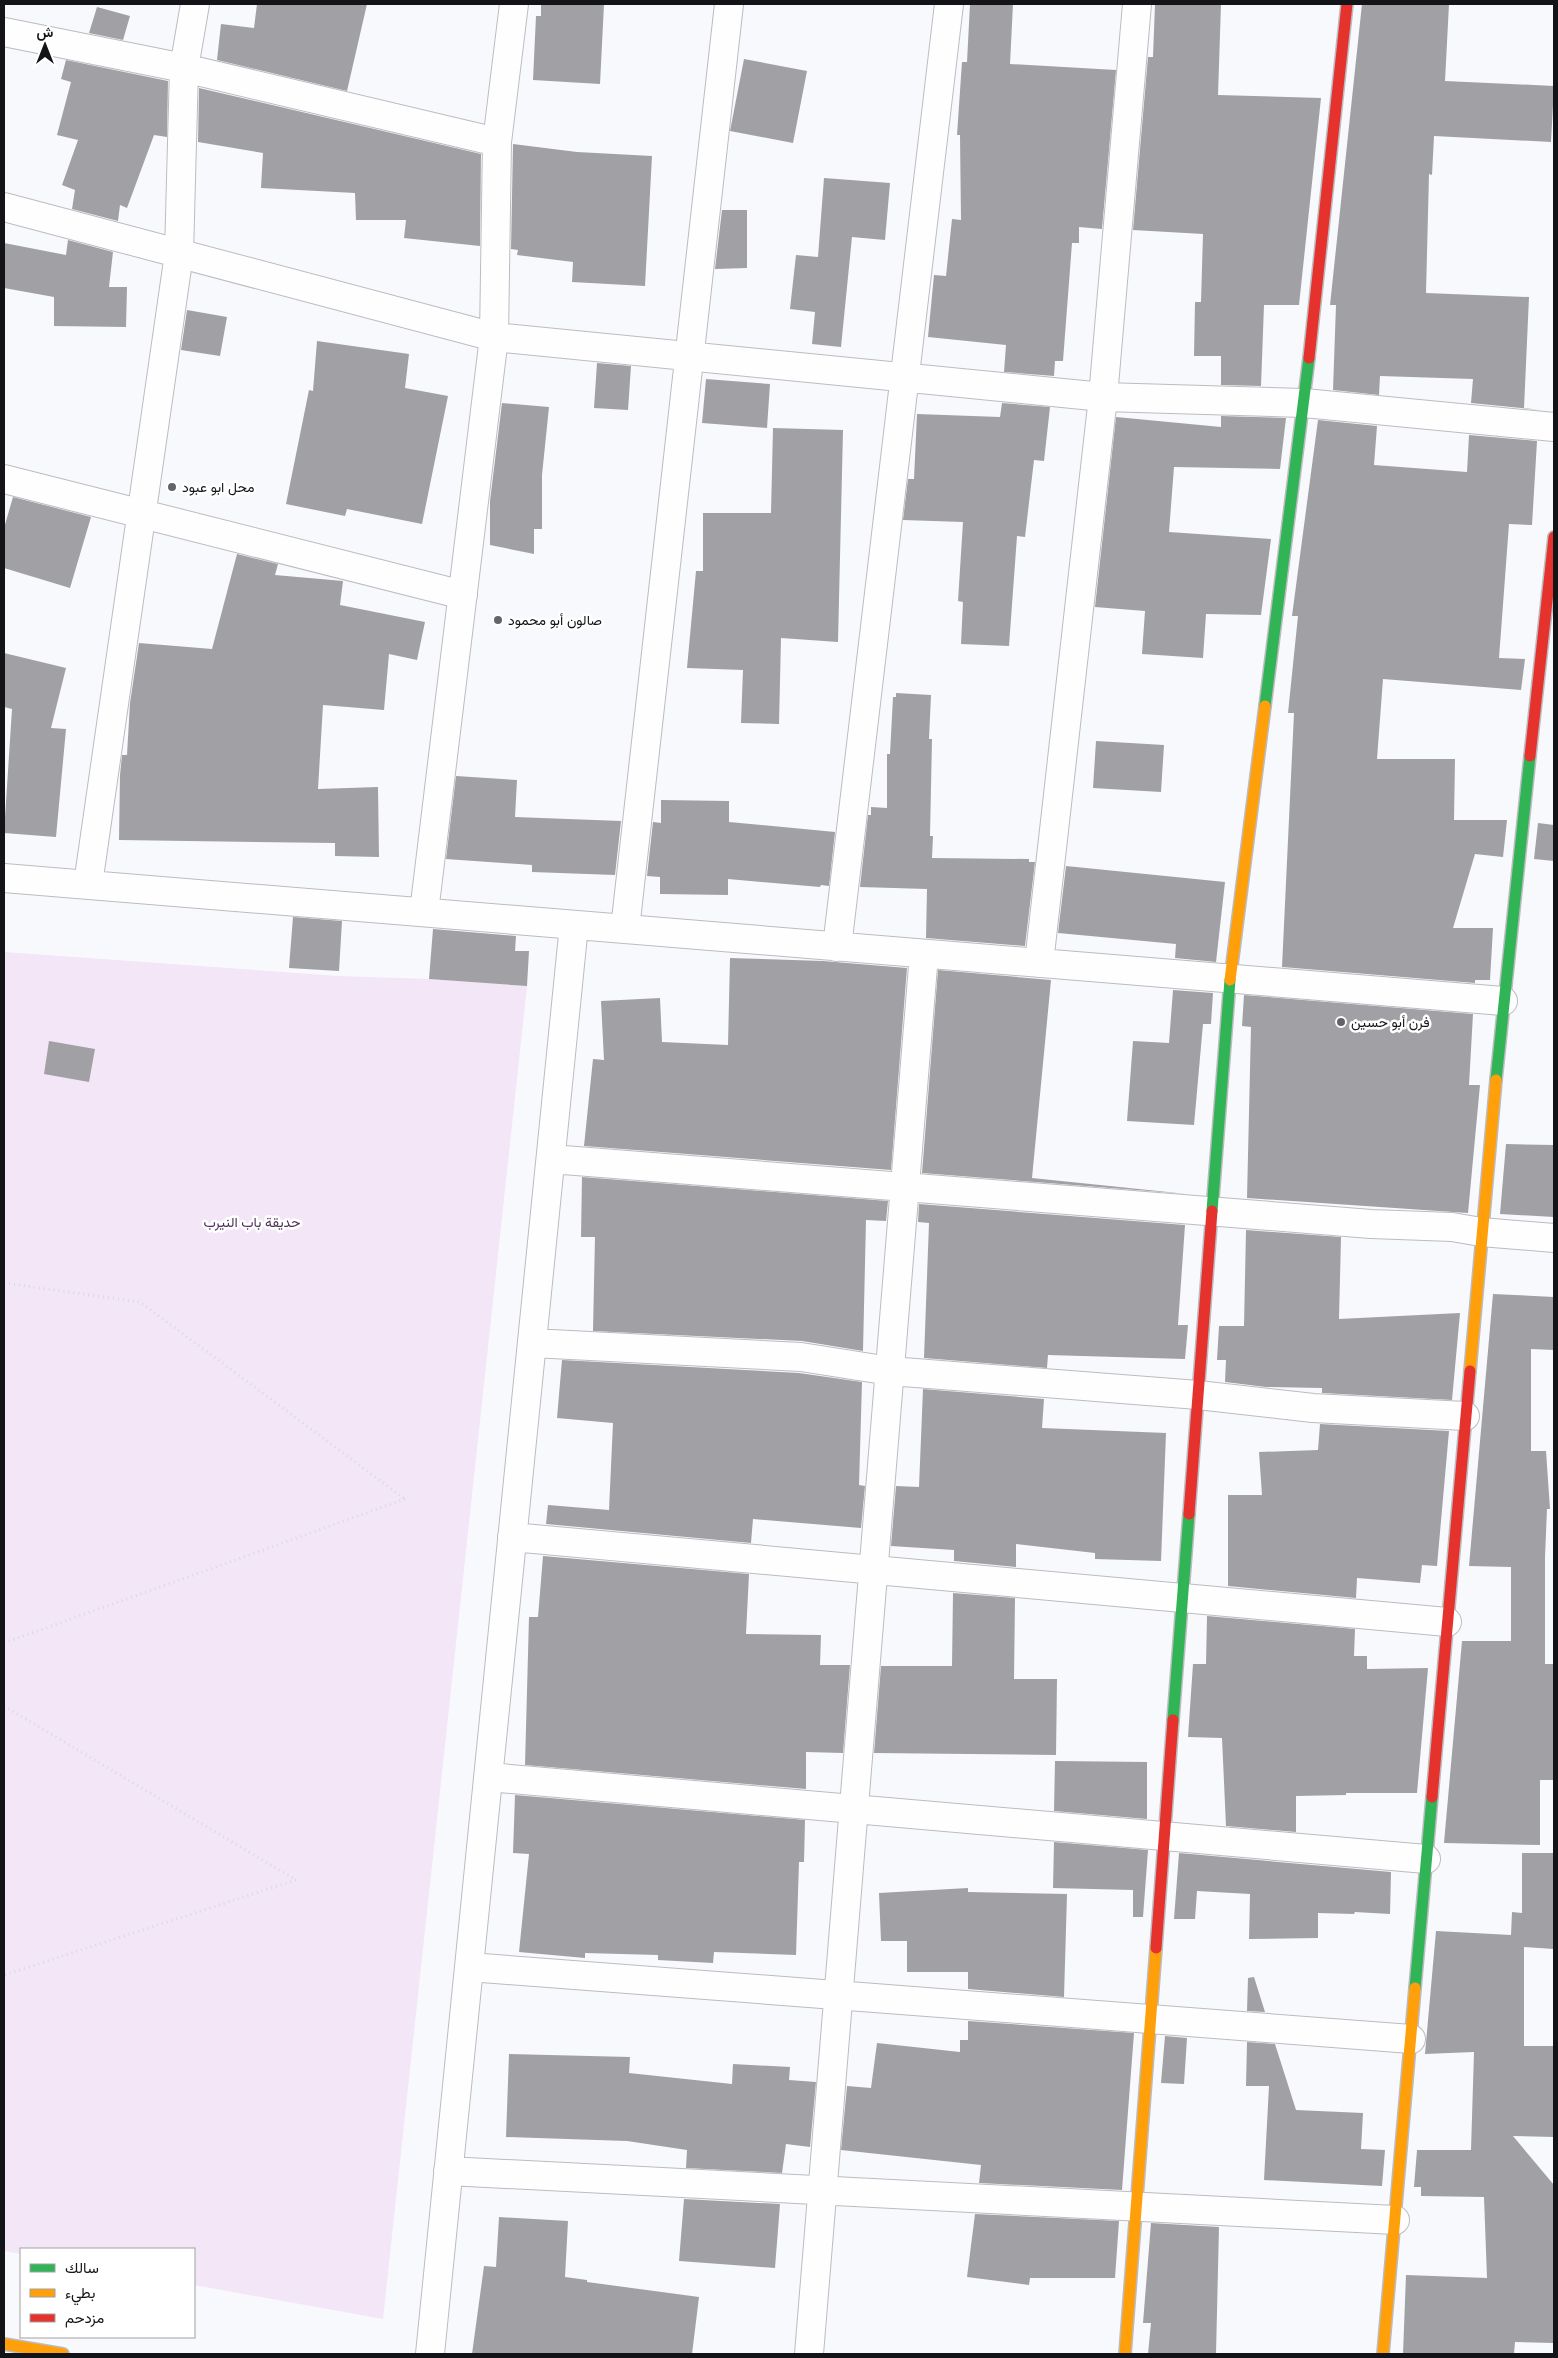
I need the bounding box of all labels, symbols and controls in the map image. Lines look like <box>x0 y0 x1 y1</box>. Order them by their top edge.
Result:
north arrow <box>20 20 70 70</box>
text: ش <box>37 23 54 41</box>
place label: محل ابو عبود <box>182 478 254 496</box>
marker: محل ابو عبود <box>166 481 178 493</box>
place label: صالون أبو محمود <box>508 611 602 629</box>
marker: صالون أبو محمود <box>492 614 504 626</box>
place label: فرن أبو حسين <box>1351 1013 1430 1031</box>
marker: فرن أبو حسين <box>1335 1016 1347 1028</box>
park label: حديقة باب النيرب <box>204 1213 300 1231</box>
legend <box>20 2248 195 2338</box>
text: سالك <box>65 2258 99 2277</box>
text: بطيء <box>65 2283 95 2306</box>
text: مزدحم <box>65 2308 104 2328</box>

